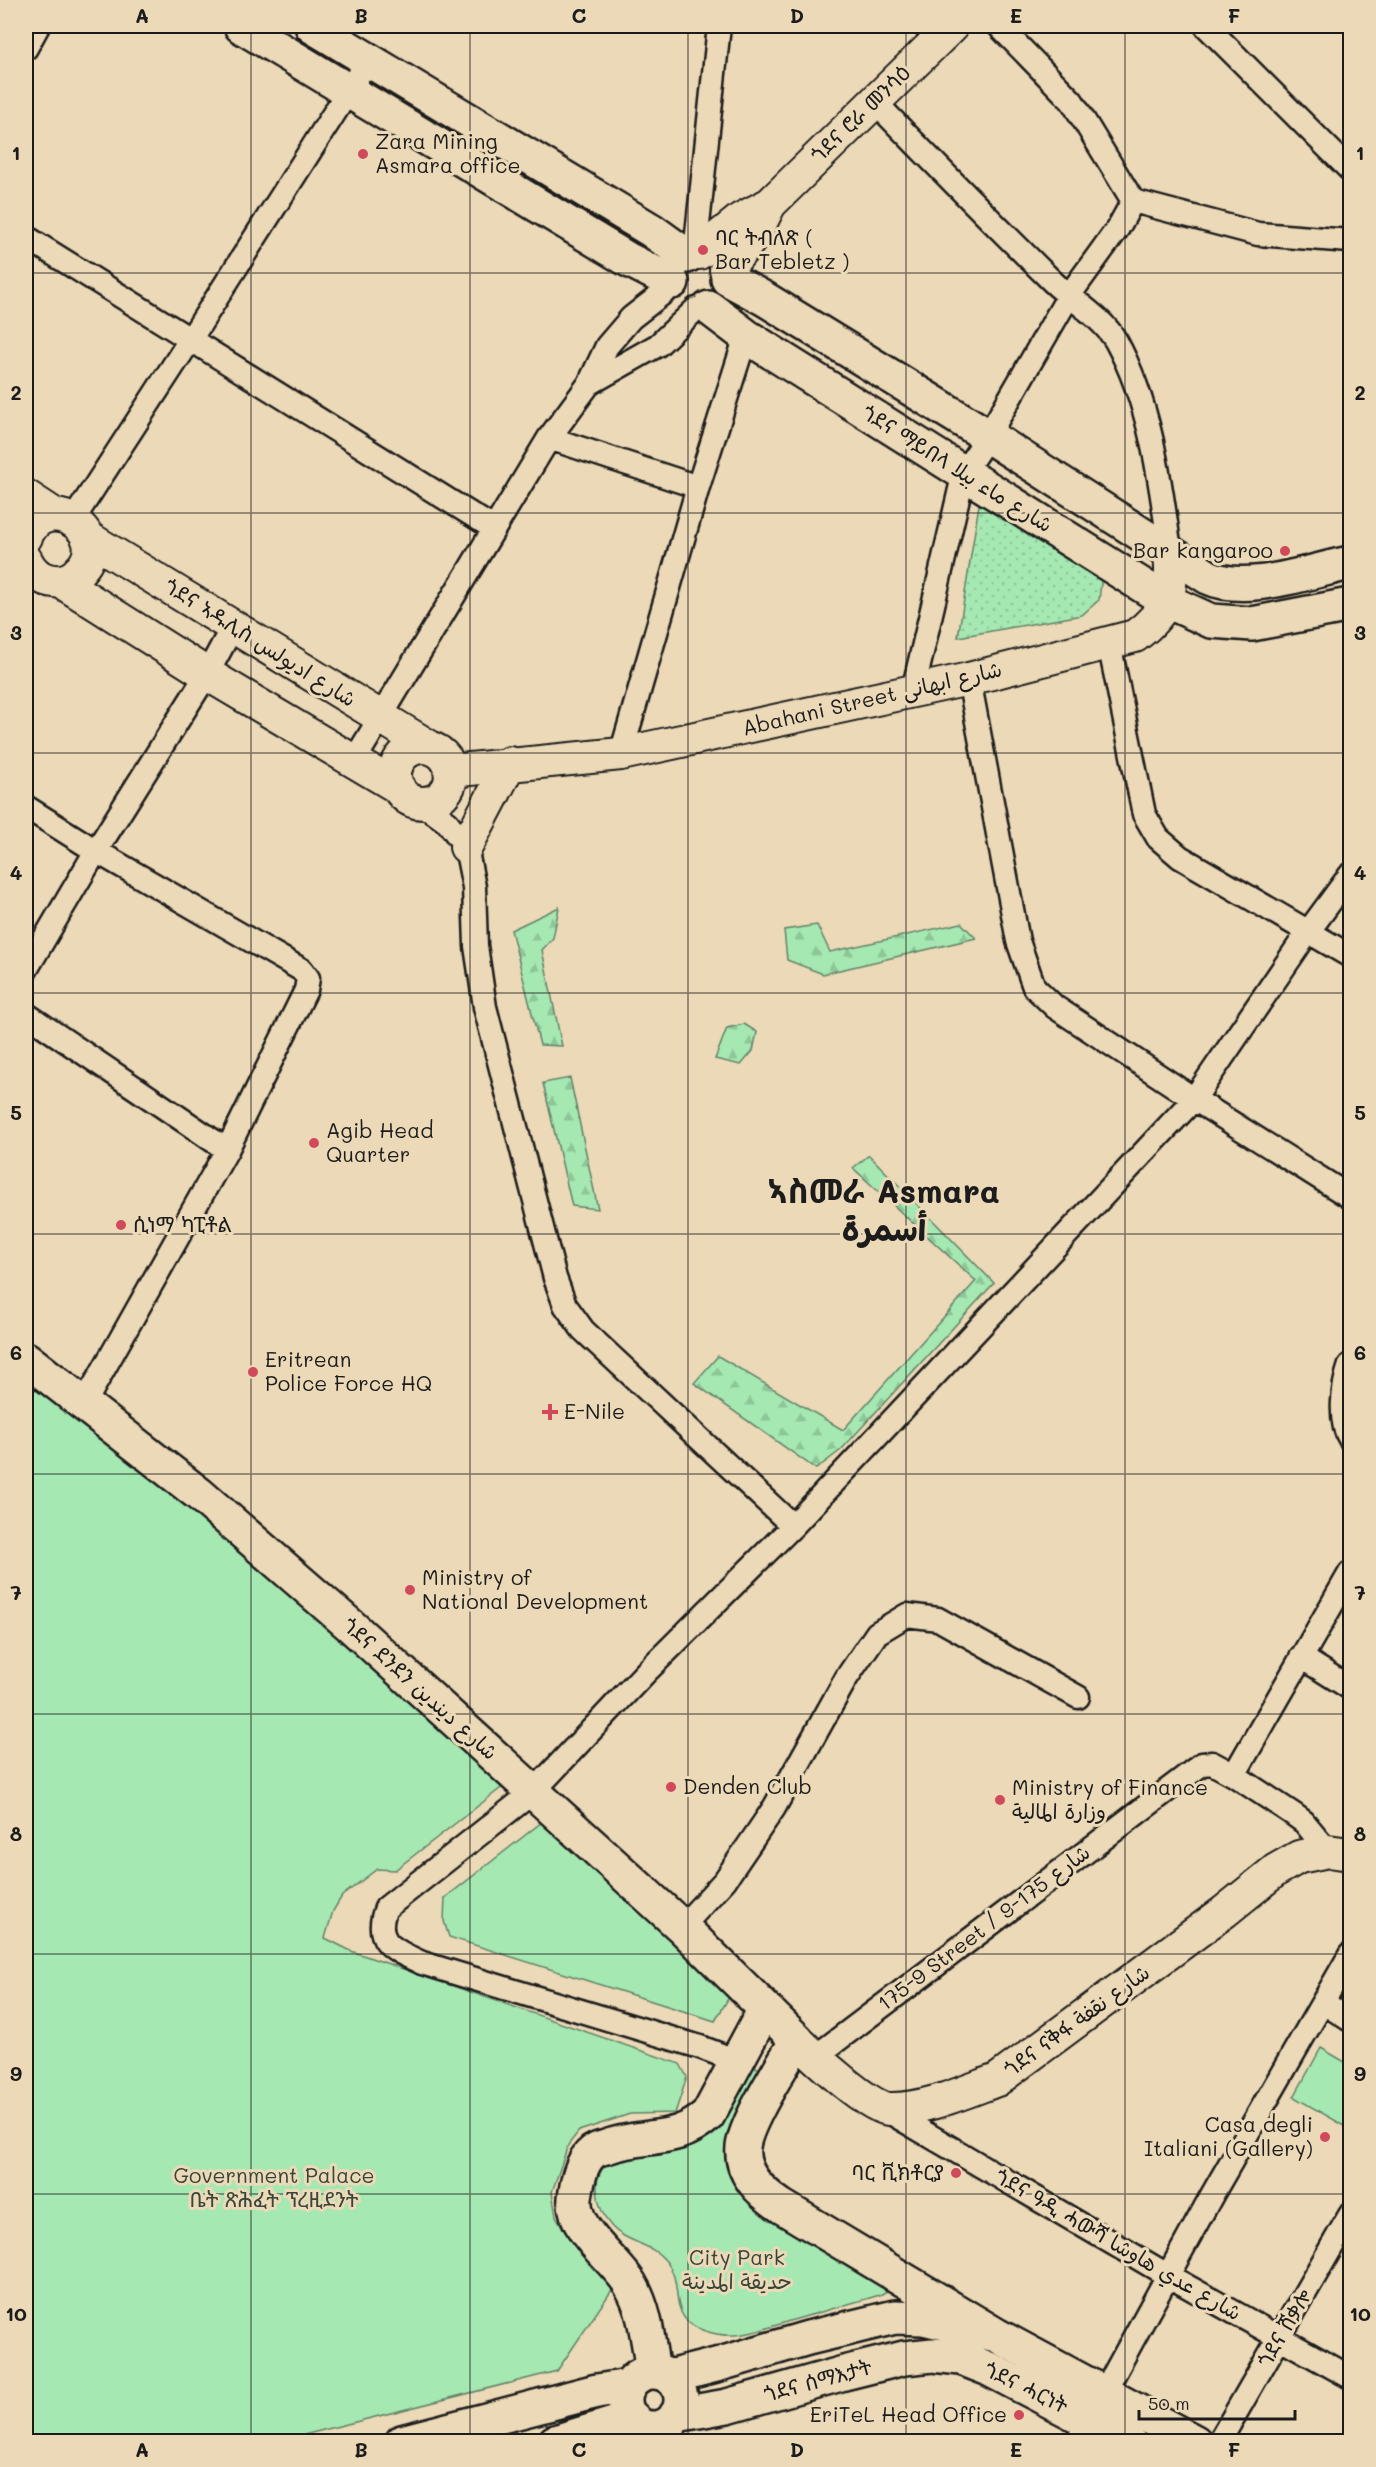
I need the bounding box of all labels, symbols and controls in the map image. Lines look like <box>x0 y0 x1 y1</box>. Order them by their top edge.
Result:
text: A <box>135 2 149 28</box>
text: B <box>354 2 368 28</box>
text: C <box>572 2 587 28</box>
text: D <box>790 2 804 28</box>
text: E <box>1010 2 1022 28</box>
text: F <box>1228 2 1241 28</box>
street label: ጎደና ሮራ መንሳዕ <box>804 59 916 167</box>
place label: Zara Mining Asmara office <box>375 127 520 178</box>
text: 1 <box>12 139 20 165</box>
text: 1 <box>1356 139 1364 165</box>
marker: Zara Mining Asmara office <box>356 147 370 161</box>
place label: ባር ትብለጽ ( Bar Tebletz ) <box>715 223 850 274</box>
marker: ባር ትብለጽ ( Bar Tebletz ) <box>696 243 710 257</box>
text: 2 <box>10 379 22 405</box>
text: 2 <box>1354 379 1366 405</box>
street label: ጎደና ማይበላ شارع ماء بيلا <box>856 398 1058 540</box>
place label: Bar kangaroo <box>1133 536 1273 563</box>
marker: Bar kangaroo <box>1278 544 1292 558</box>
street label: ጎደና ኣዱሊስ شارع اديولس <box>158 572 362 714</box>
text: 3 <box>10 619 22 645</box>
text: 3 <box>1354 619 1366 645</box>
street label: Abahani Street شارع ابهانى <box>739 655 1005 743</box>
text: 4 <box>10 859 23 885</box>
text: 4 <box>1354 859 1367 885</box>
text: 5 <box>10 1099 22 1125</box>
text: 5 <box>1354 1099 1366 1125</box>
place label: Agib Head Quarter <box>326 1116 434 1167</box>
marker: Agib Head Quarter <box>307 1136 321 1150</box>
district label: ኣስመራ Asmara أسمرة <box>768 1168 1000 1249</box>
place label: ሲነማ ካፒቶል <box>133 1210 232 1237</box>
marker: ሲነማ ካፒቶል <box>114 1218 128 1232</box>
text: 6 <box>10 1339 22 1365</box>
text: 6 <box>1354 1339 1366 1365</box>
place label: Eritrean Police Force HQ <box>265 1345 432 1396</box>
marker: Eritrean Police Force HQ <box>246 1365 260 1379</box>
place label: E-Nile <box>564 1397 625 1424</box>
marker: E-Nile <box>541 1403 559 1421</box>
place label: Ministry of National Development <box>422 1563 648 1614</box>
text: 7 <box>10 1579 22 1605</box>
text: 7 <box>1354 1579 1366 1605</box>
marker: Ministry of National Development <box>403 1583 417 1597</box>
street label: ጎደና ደንደን شارع ديندين <box>336 1611 504 1767</box>
place label: Denden Club <box>683 1772 812 1799</box>
place label: Ministry of Finance وزارة المالية <box>1012 1773 1208 1824</box>
marker: Denden Club <box>664 1780 678 1794</box>
marker: Ministry of Finance وزارة المالية <box>993 1793 1007 1807</box>
text: 8 <box>10 1820 22 1846</box>
text: 8 <box>1354 1820 1366 1846</box>
street label: 175-9 Street / شارع 175-9 <box>871 1838 1097 2018</box>
street label: ጎደና ናቅፋ شارع نقفة <box>998 1958 1156 2084</box>
text: 9 <box>10 2060 22 2086</box>
text: 9 <box>1354 2060 1366 2086</box>
place label: Casa degli Italiani (Gallery) <box>1144 2110 1313 2161</box>
marker: Casa degli Italiani (Gallery) <box>1318 2130 1332 2144</box>
place label: ባር ቪክቶርያ <box>852 2158 944 2185</box>
park label: Government Palace ቤት ጽሕፈት ፕረዚደንት <box>173 2161 375 2212</box>
street label: ጎደና ዓዲ ሓውሻ شارع عدي هاوشا <box>989 2162 1247 2328</box>
marker: ባር ቪክቶርያ <box>949 2166 963 2180</box>
park label: City Park حديقة المدينة <box>682 2243 792 2294</box>
street label: ጎደና ሸቃሎ <box>1250 2283 1317 2371</box>
text: 10 <box>5 2300 27 2326</box>
text: 10 <box>1349 2300 1371 2326</box>
street label: ጎደና ሰማእታት <box>761 2352 875 2407</box>
street label: ጎደና ሓርነት <box>980 2355 1073 2419</box>
scale bar <box>1139 2383 1295 2421</box>
text: 50 m <box>1148 2391 1190 2415</box>
place label: EriTeL Head Office <box>810 2400 1007 2427</box>
marker: EriTeL Head Office <box>1012 2408 1026 2422</box>
text: A <box>135 2436 149 2462</box>
text: B <box>354 2436 368 2462</box>
text: C <box>572 2436 587 2462</box>
text: D <box>790 2436 804 2462</box>
text: E <box>1010 2436 1022 2462</box>
text: F <box>1228 2436 1241 2462</box>

